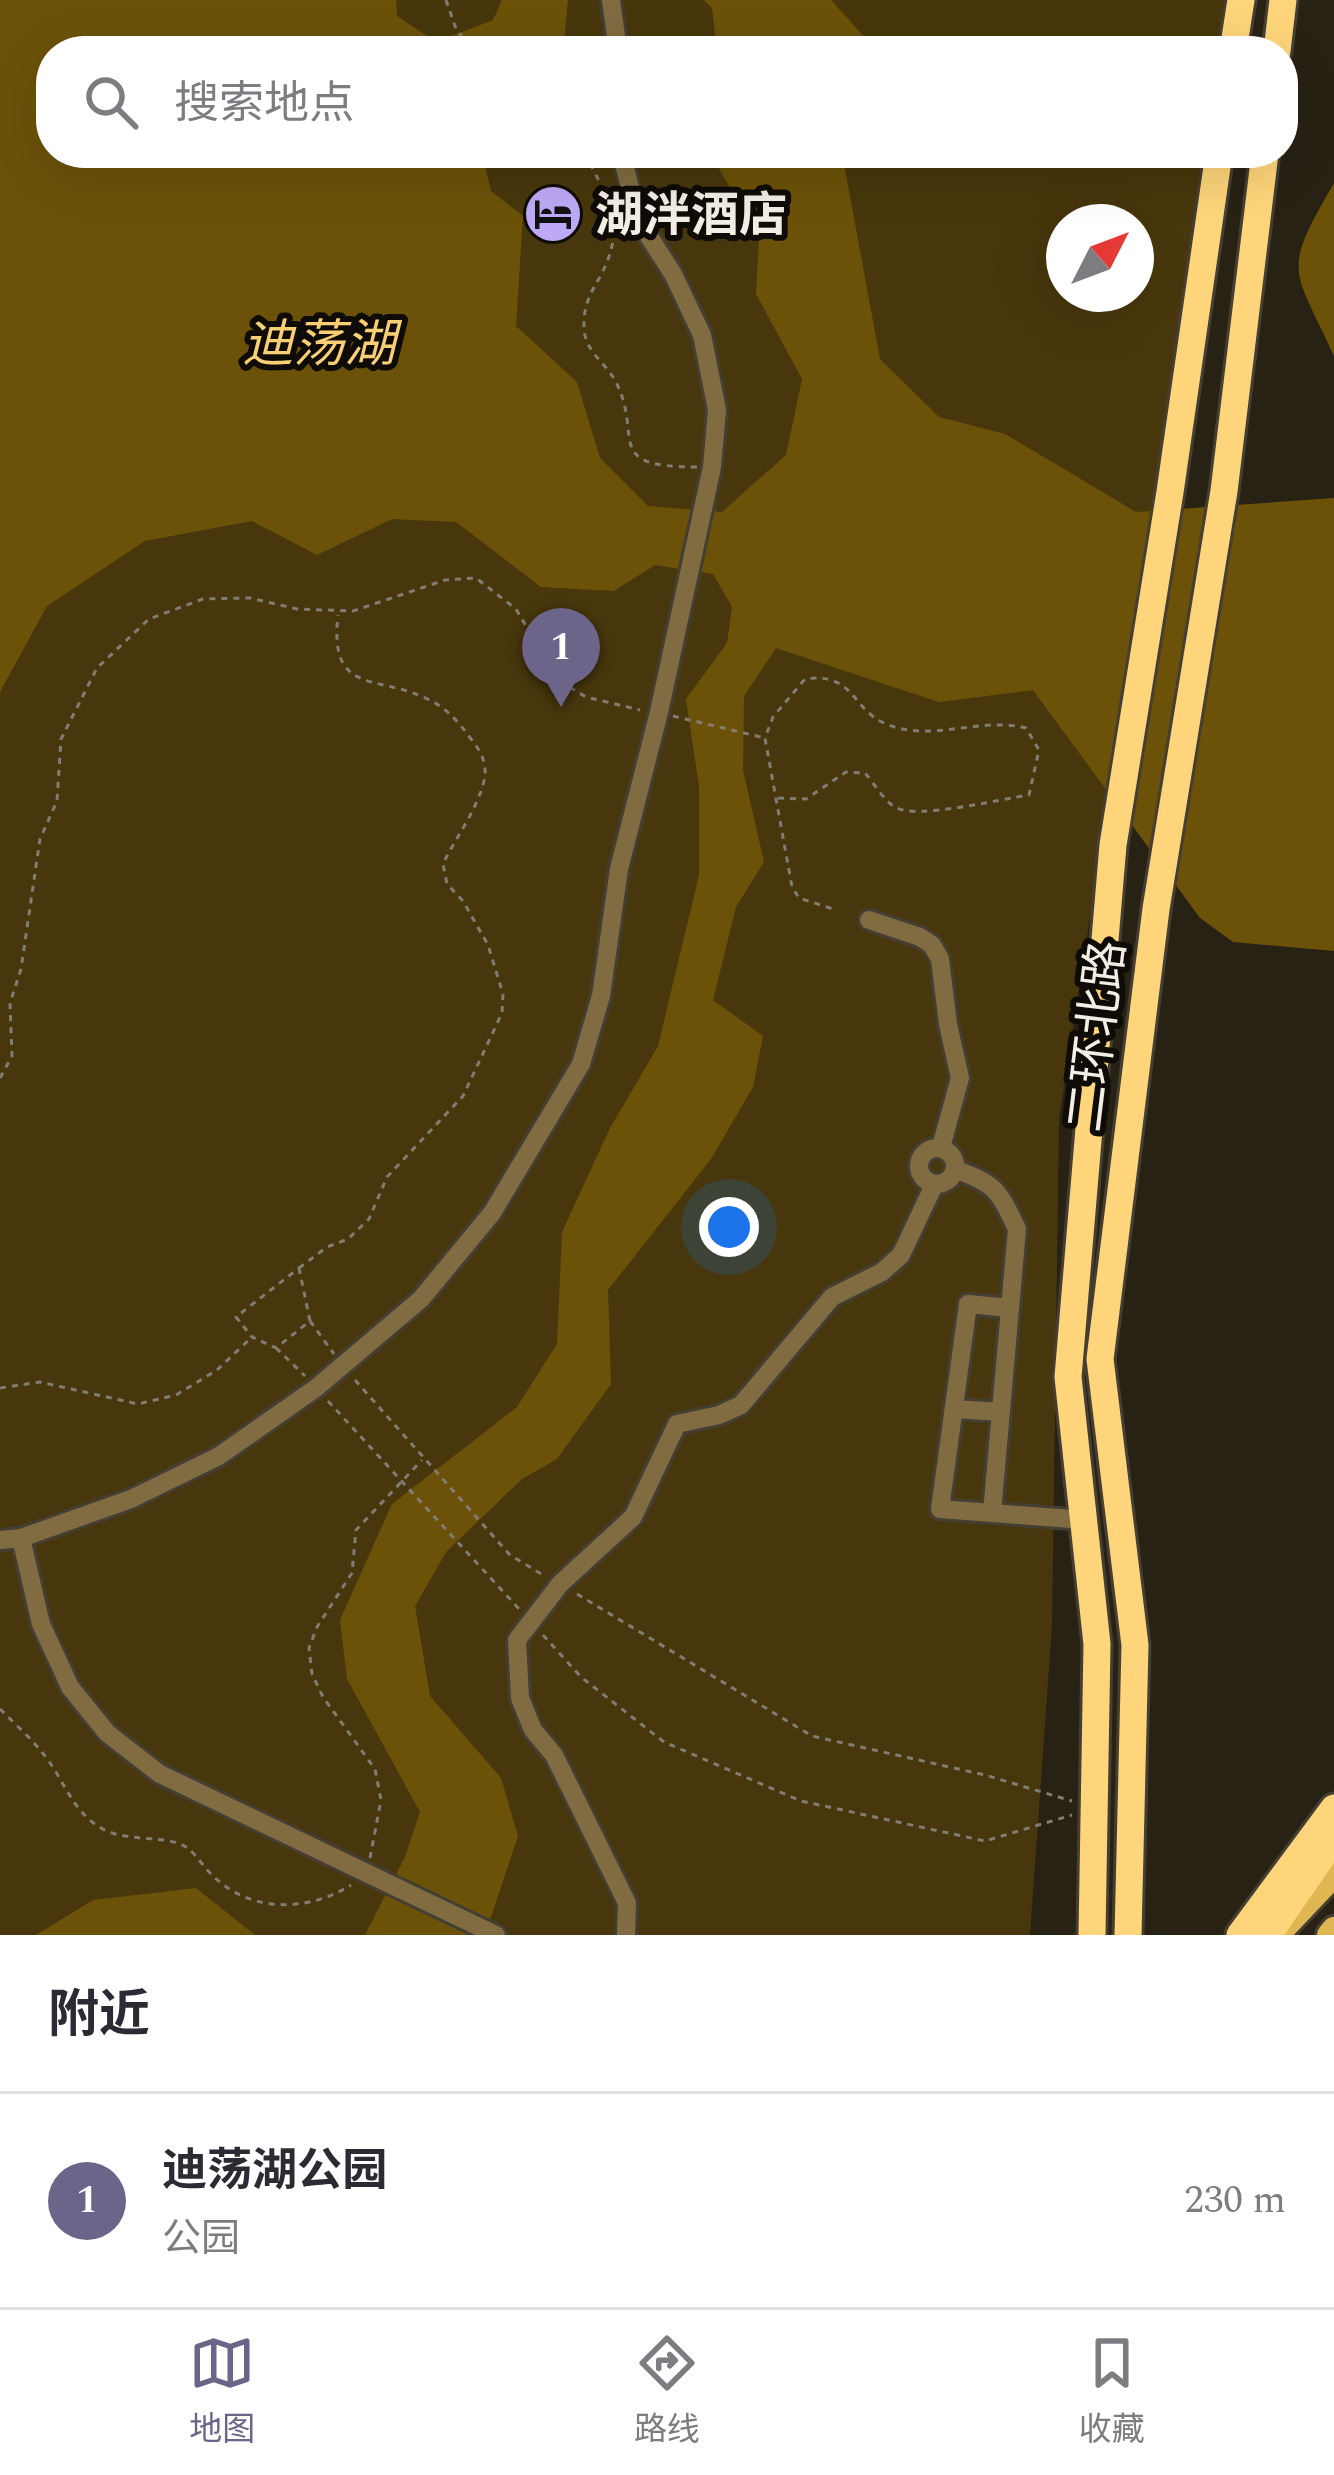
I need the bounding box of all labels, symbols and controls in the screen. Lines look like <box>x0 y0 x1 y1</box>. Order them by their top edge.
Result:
search box <box>36 36 1298 168</box>
icon: search <box>78 69 144 135</box>
text: 搜索地点 <box>174 70 354 139</box>
place label: 湖泮酒店 <box>595 180 787 253</box>
hotel icon: 湖泮酒店 <box>522 183 584 245</box>
north arrow <box>1046 204 1154 312</box>
water label: 迪荡湖 <box>242 307 402 385</box>
pin: 1 <box>522 608 600 707</box>
street label: 二环北路 <box>1050 937 1145 1136</box>
your location <box>699 1197 759 1257</box>
text: 附近 <box>48 1977 150 2055</box>
text: 迪荡湖公园 <box>162 2137 387 2206</box>
text: 1 <box>76 2171 98 2230</box>
text: 230 m <box>1184 2171 1286 2230</box>
text: 公园 <box>162 2210 240 2269</box>
tab: 地图 <box>189 2330 255 2455</box>
tab: 路线 <box>634 2330 700 2455</box>
tab: 收藏 <box>1079 2330 1145 2455</box>

